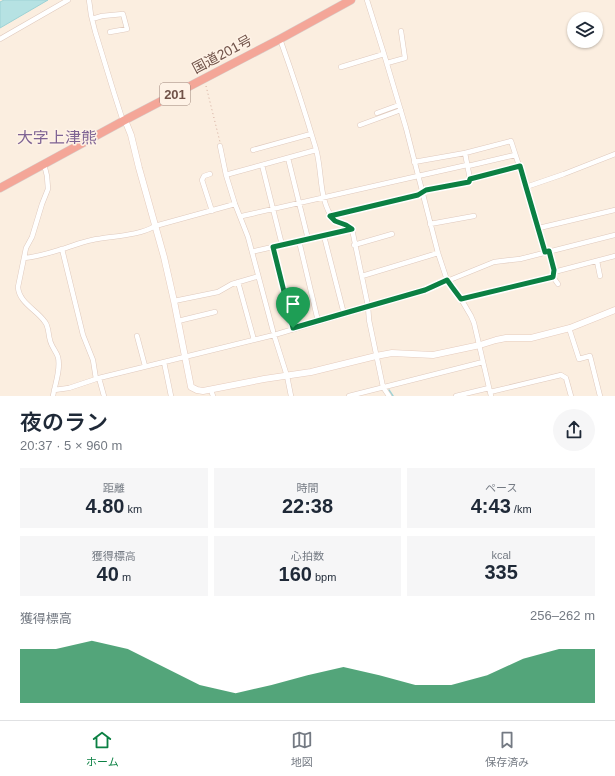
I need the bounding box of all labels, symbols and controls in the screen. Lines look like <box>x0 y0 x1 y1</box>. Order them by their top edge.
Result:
map controls <box>567 12 603 48</box>
button: layers <box>567 12 603 48</box>
street label: 国道201号 <box>189 32 255 76</box>
road number: 201 <box>160 83 190 105</box>
district label: 大字上津熊 <box>17 129 97 146</box>
pin <box>276 287 310 328</box>
icon: arrive <box>282 293 304 315</box>
button: share <box>553 409 595 451</box>
text: 夜のラン <box>20 410 108 435</box>
text: 20:37 · 5 × 960 m <box>20 438 122 453</box>
text: 距離 <box>103 482 125 494</box>
text: 時間 <box>296 482 318 494</box>
text: ペース <box>485 482 517 494</box>
text: 4.80 <box>85 495 124 517</box>
text: 22:38 <box>282 495 333 517</box>
text: 4:43 <box>471 495 511 517</box>
text: km <box>124 503 142 515</box>
text: /km <box>511 503 532 515</box>
text: kcal <box>491 549 511 561</box>
text: 獲得標高 <box>92 550 136 562</box>
text: 心拍数 <box>291 550 324 562</box>
text: 335 <box>484 561 518 583</box>
text: 40 <box>97 563 119 585</box>
text: 160 <box>279 563 312 585</box>
text: m <box>119 571 131 583</box>
text: bpm <box>312 571 336 583</box>
text: 256–262 m <box>530 608 595 623</box>
text: 獲得標高 <box>20 611 72 626</box>
tab: ホーム <box>86 729 119 769</box>
tab: 地図 <box>291 729 313 769</box>
tab: 保存済み <box>485 729 529 769</box>

